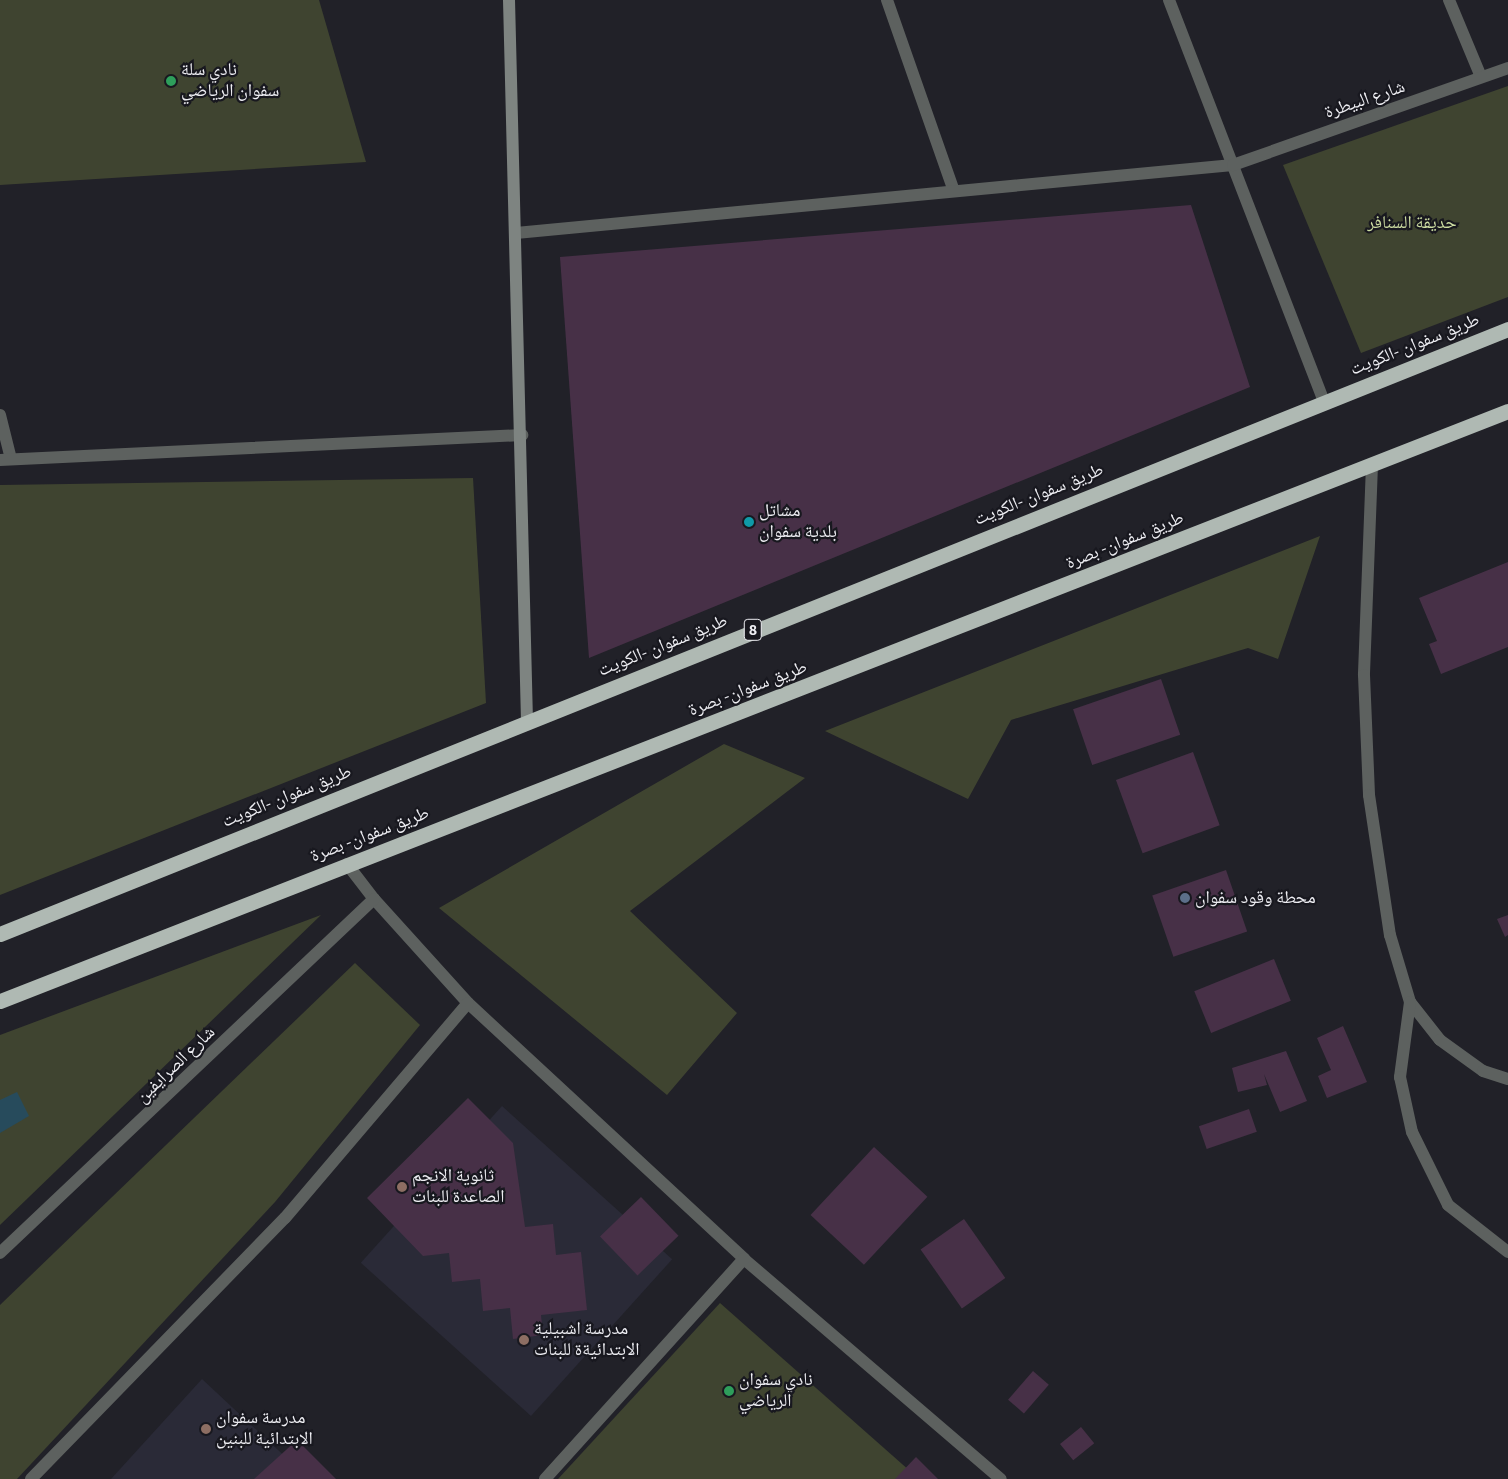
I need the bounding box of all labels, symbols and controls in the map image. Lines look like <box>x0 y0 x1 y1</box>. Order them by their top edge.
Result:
place label: نادي سلة سفوان الرياضي <box>181 60 279 102</box>
marker: نادي سلة سفوان الرياضي <box>165 75 177 87</box>
street label: شارع البيطرة <box>1322 76 1408 124</box>
park label: حديقة السنافر <box>1367 212 1457 234</box>
street label: طريق سفوان -الكويت <box>1347 309 1483 381</box>
street label: طريق سفوان -الكويت <box>971 459 1107 531</box>
place label: مشاتل بلدية سفوان <box>759 501 837 544</box>
street label: طريق سفوان- بصرة <box>1063 508 1187 574</box>
marker: مشاتل بلدية سفوان <box>743 516 755 528</box>
street label: طريق سفوان -الكويت <box>595 610 731 682</box>
road number: 8 <box>743 616 763 644</box>
street label: طريق سفوان- بصرة <box>686 656 810 722</box>
street label: طريق سفوان -الكويت <box>219 761 355 833</box>
street label: طريق سفوان- بصرة <box>308 802 432 868</box>
place label: محطة وقود سفوان <box>1195 887 1316 909</box>
marker: محطة وقود سفوان <box>1179 892 1191 904</box>
street label: شارع الصرايفين <box>132 1022 220 1108</box>
place label: ثانوية الانجم الصاعدة للبنات <box>412 1166 504 1208</box>
marker: ثانوية الانجم الصاعدة للبنات <box>396 1181 408 1193</box>
place label: مدرسة اشبيلية الابتدائيةة للبنات <box>534 1319 640 1362</box>
marker: مدرسة اشبيلية الابتدائيةة للبنات <box>518 1334 530 1346</box>
place label: نادي سفوان الرياضي <box>739 1370 813 1412</box>
marker: نادي سفوان الرياضي <box>723 1385 735 1397</box>
place label: مدرسة سفوان الابتدائية للبنين <box>216 1408 313 1450</box>
marker: مدرسة سفوان الابتدائية للبنين <box>200 1423 212 1435</box>

